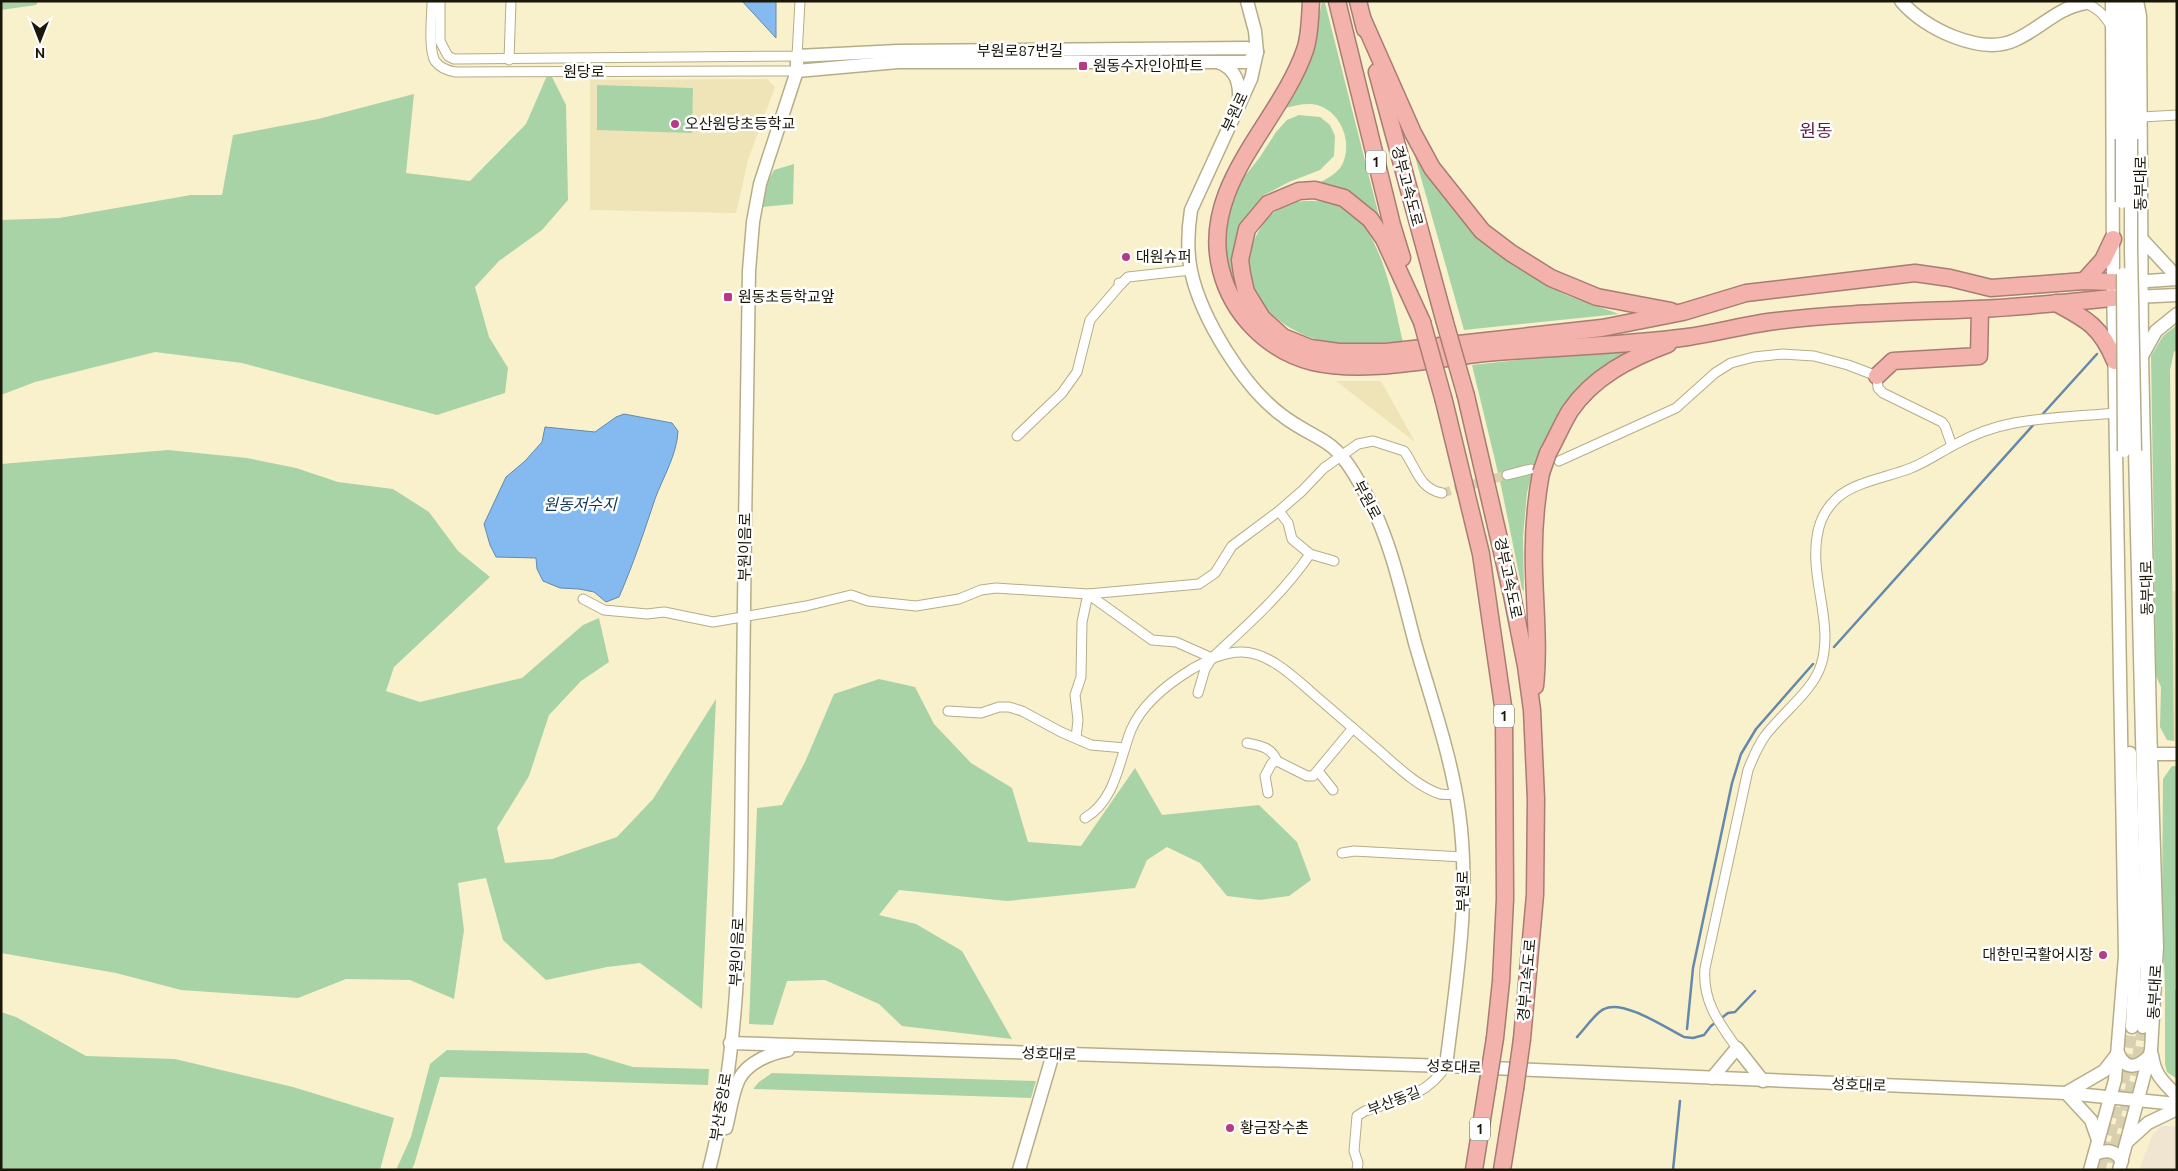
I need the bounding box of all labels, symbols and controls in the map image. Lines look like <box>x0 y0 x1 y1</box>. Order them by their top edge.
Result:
north arrow <box>15 15 65 65</box>
street label: 부원로87번길 <box>977 42 1063 59</box>
text: N <box>35 45 45 61</box>
place label: 원동수자인아파트 <box>1093 57 1204 74</box>
marker: 원동수자인아파트 <box>1077 60 1089 72</box>
street label: 원당로 <box>563 63 605 80</box>
street label: 부원로 <box>1218 89 1251 134</box>
place label: 오산원당초등학교 <box>685 115 795 132</box>
marker: 오산원당초등학교 <box>669 118 681 130</box>
district label: 원동 <box>1799 120 1833 140</box>
street label: 경부고속도로 <box>1389 144 1426 228</box>
road number: 1 <box>1366 150 1386 173</box>
street label: 동부대로 <box>2132 155 2149 211</box>
place label: 대원슈퍼 <box>1136 248 1191 265</box>
marker: 대원슈퍼 <box>1120 251 1132 263</box>
place label: 원동초등학교앞 <box>738 288 835 305</box>
marker: 원동초등학교앞 <box>722 291 734 303</box>
street label: 부원로 <box>1350 477 1385 522</box>
water label: 원동저수지 <box>543 495 618 513</box>
street label: 부원이음로 <box>735 512 754 582</box>
street label: 경부고속도로 <box>1492 536 1525 620</box>
street label: 동부대로 <box>2138 560 2155 616</box>
road number: 1 <box>1494 704 1514 728</box>
street label: 부원로 <box>1454 870 1471 912</box>
street label: 부원이음로 <box>726 917 747 987</box>
street label: 경부고속도로 <box>1514 938 1539 1022</box>
place label: 대한민국활어시장 <box>1983 946 2093 963</box>
marker: 대한민국활어시장 <box>2097 949 2109 961</box>
street label: 동부대로 <box>2145 964 2164 1020</box>
street label: 성호대로 <box>1021 1044 1077 1063</box>
street label: 성호대로 <box>1426 1057 1482 1076</box>
street label: 부산중앙로 <box>707 1072 734 1142</box>
street label: 성호대로 <box>1831 1075 1887 1094</box>
street label: 부산동길 <box>1365 1083 1423 1118</box>
road number: 1 <box>1470 1118 1490 1140</box>
place label: 황금장수촌 <box>1240 1119 1309 1136</box>
marker: 황금장수촌 <box>1224 1122 1236 1134</box>

